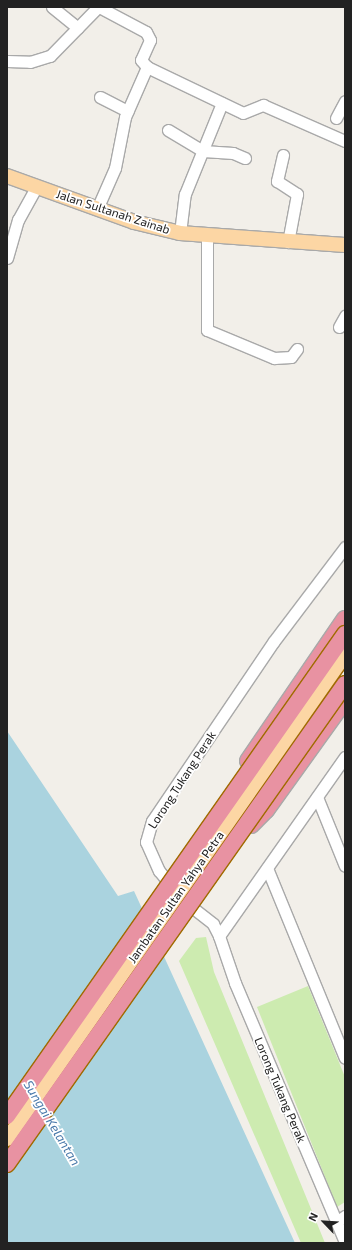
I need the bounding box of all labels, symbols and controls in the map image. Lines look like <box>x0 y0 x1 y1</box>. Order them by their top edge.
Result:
street label: Jalan Sultanah Zainab <box>54 187 172 237</box>
street label: Lorong Tukang Perak <box>145 728 219 832</box>
street label: Jambatan Sultan Yahya Petra <box>125 828 227 966</box>
street label: Lorong Tukang Perak <box>251 1035 309 1145</box>
water label: Sungai Kelantan <box>21 1078 83 1168</box>
north arrow <box>304 1202 344 1242</box>
text: N <box>305 1210 320 1223</box>

